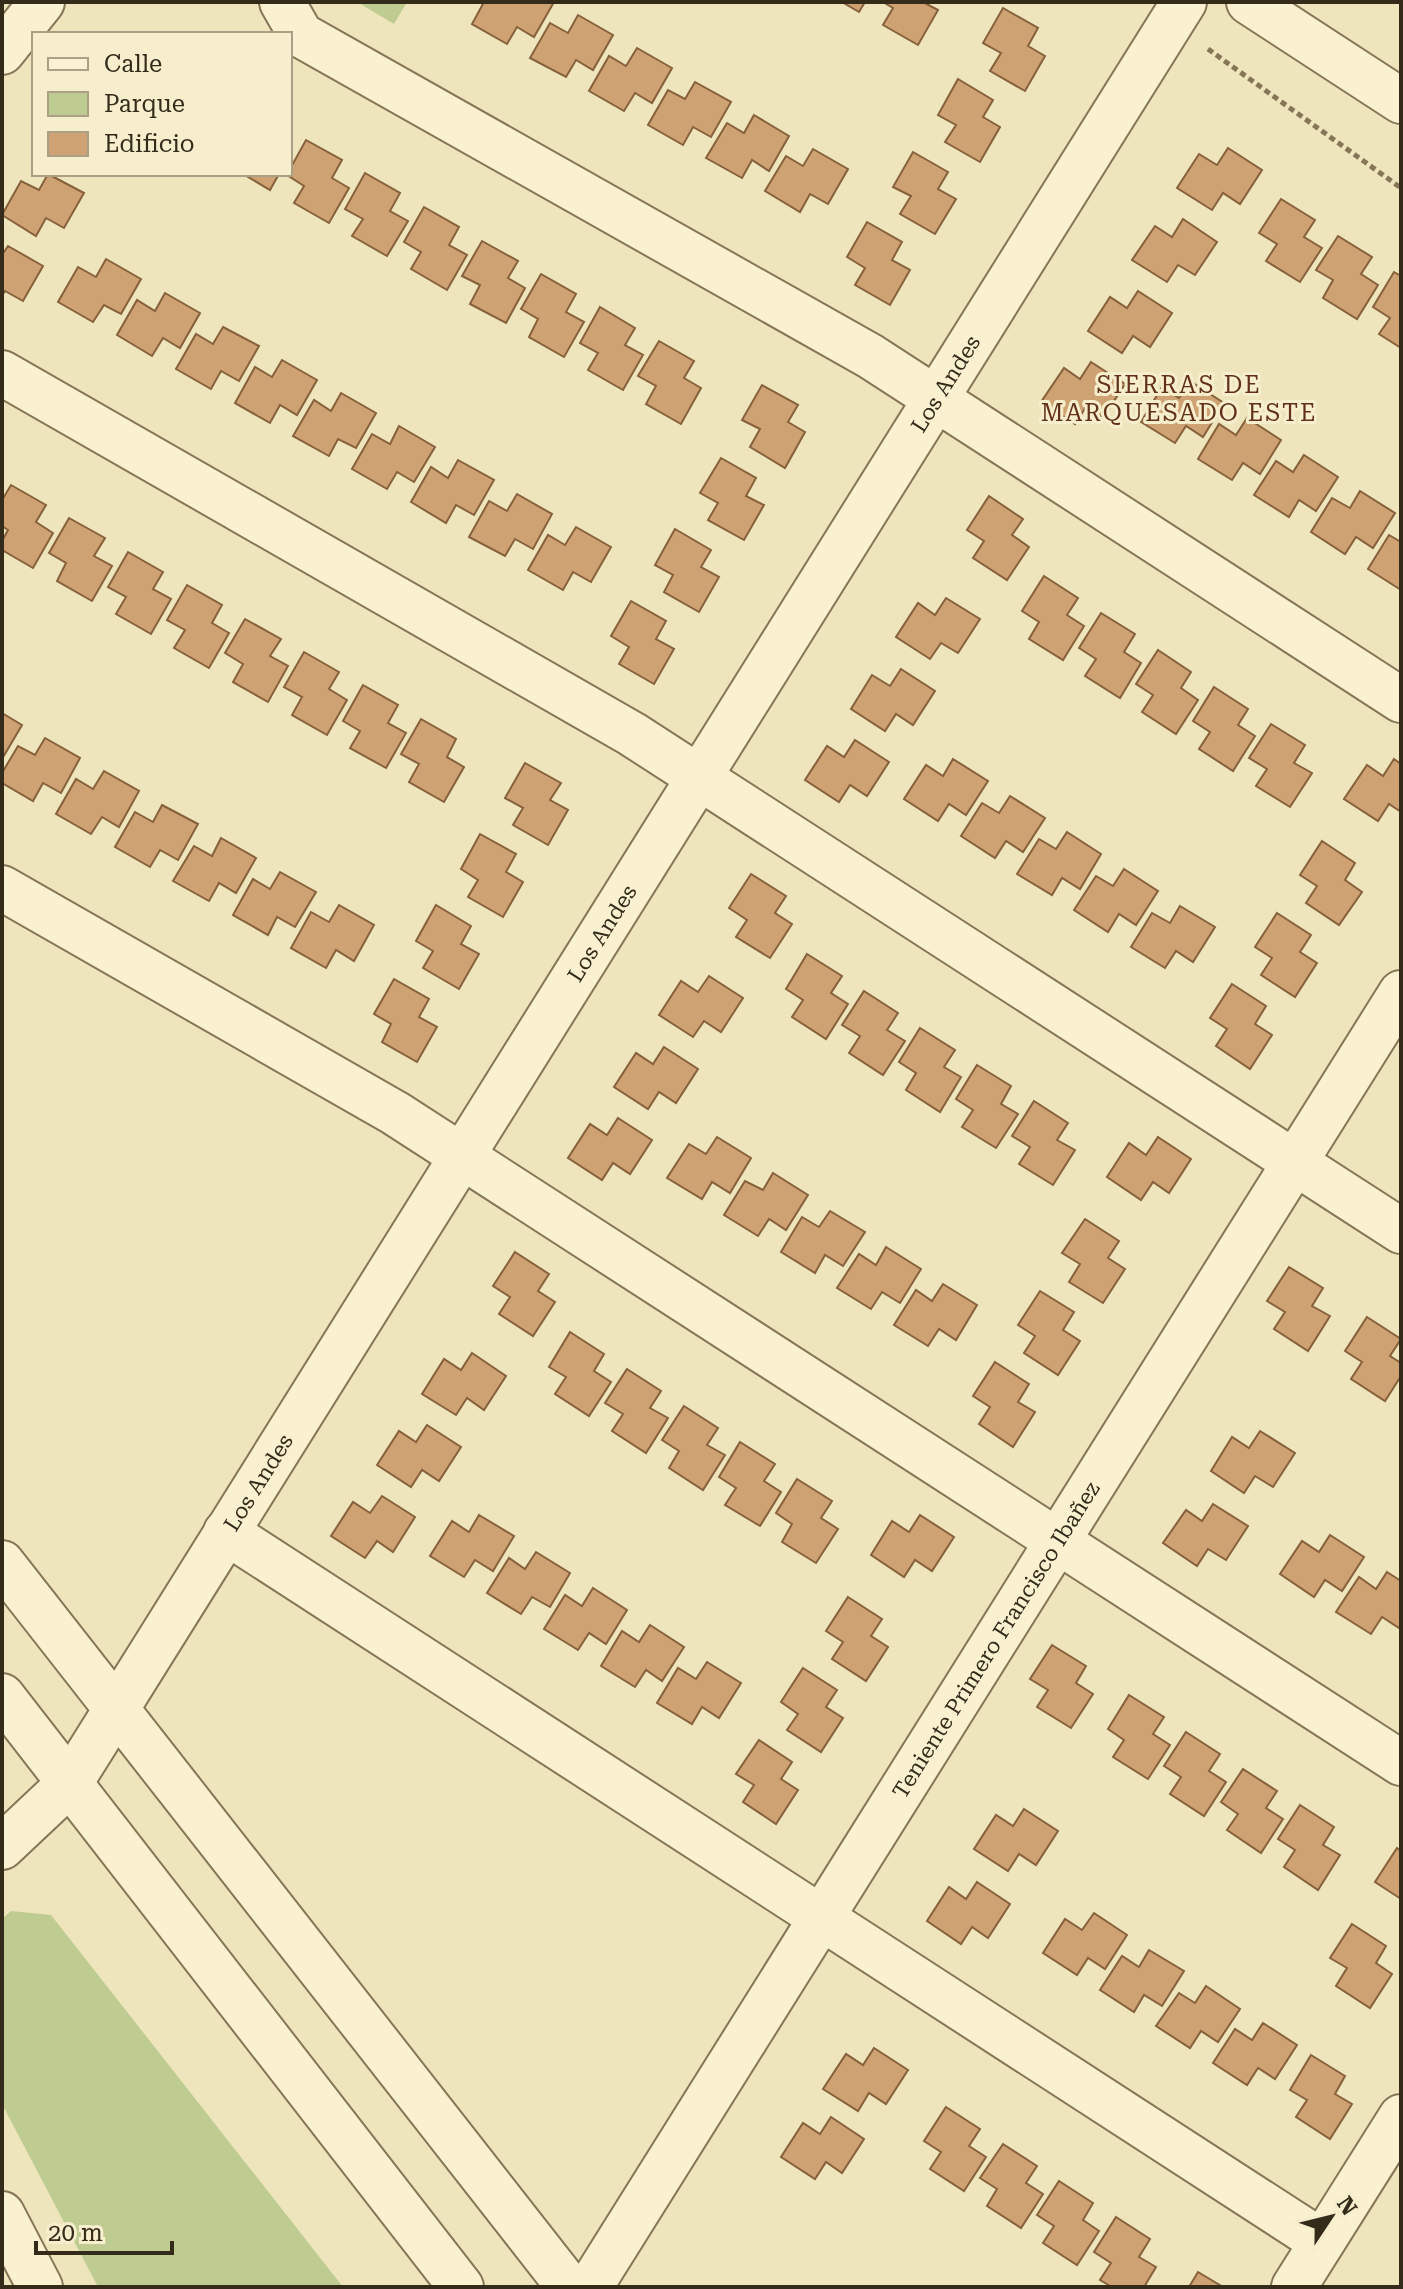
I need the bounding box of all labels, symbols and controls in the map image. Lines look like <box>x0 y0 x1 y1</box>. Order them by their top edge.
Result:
legend <box>32 32 292 176</box>
text: Calle <box>104 50 162 78</box>
text: Parque <box>104 90 185 118</box>
text: Edificio <box>104 130 195 158</box>
street label: Los Andes <box>906 331 985 437</box>
district label: SIERRAS DE MARQUESADO ESTE <box>1041 371 1317 427</box>
street label: Los Andes <box>562 880 642 986</box>
street label: Los Andes <box>219 1430 298 1536</box>
street label: Teniente Primero Francisco Ibañez <box>888 1477 1105 1803</box>
north arrow <box>1291 2177 1371 2257</box>
text: N <box>1332 2192 1362 2220</box>
scale bar <box>36 2205 172 2255</box>
text: 20 m <box>48 2219 103 2247</box>

